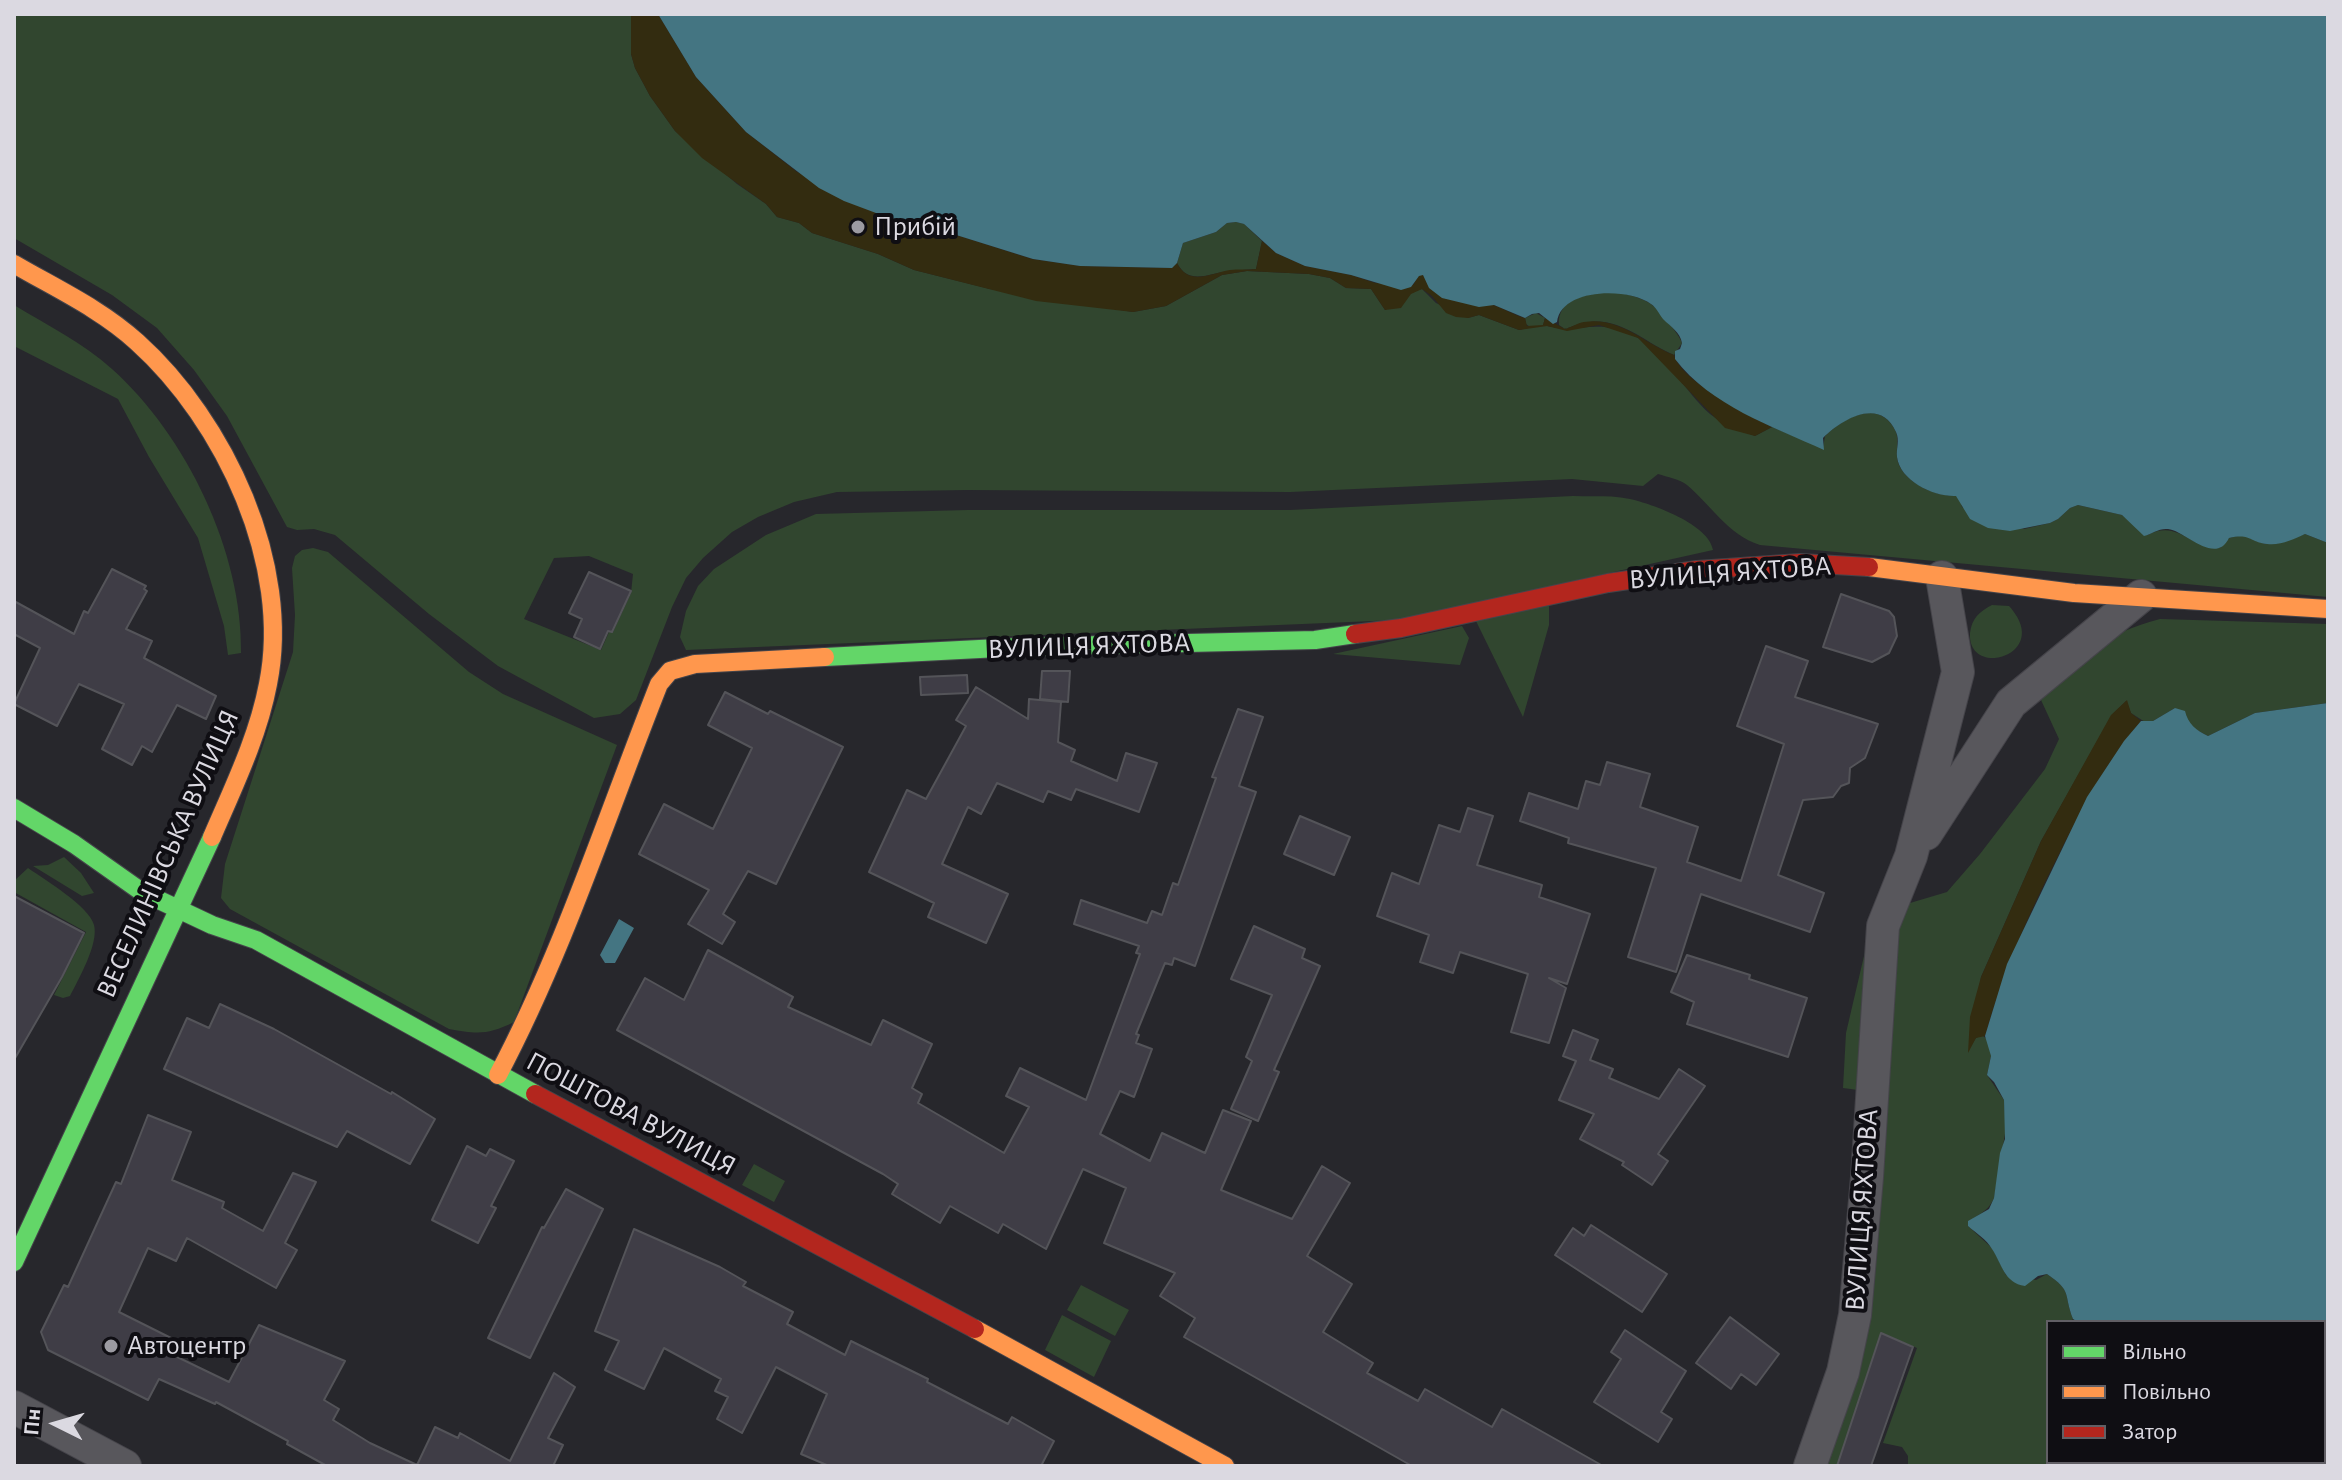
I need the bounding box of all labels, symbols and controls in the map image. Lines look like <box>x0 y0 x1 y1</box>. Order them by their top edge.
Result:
place label: Прибій <box>874 210 956 244</box>
marker: Прибій <box>849 218 867 236</box>
street label: ВУЛИЦЯ ЯХТОВА <box>1628 549 1832 597</box>
street label: ВУЛИЦЯ ЯХТОВА <box>987 626 1191 666</box>
street label: ВЕСЕЛИНІВСЬКА ВУЛИЦЯ <box>89 705 247 1003</box>
street label: ПОШТОВА ВУЛИЦЯ <box>520 1044 742 1184</box>
street label: ВУЛИЦЯ ЯХТОВА <box>1838 1108 1886 1312</box>
legend <box>2046 1320 2326 1464</box>
place label: Автоцентр <box>127 1329 246 1363</box>
marker: Автоцентр <box>102 1337 120 1355</box>
text: Вільно <box>2122 1340 2187 1364</box>
text: Повільно <box>2122 1380 2211 1404</box>
north arrow <box>16 1384 96 1464</box>
text: Пн <box>20 1408 44 1436</box>
text: Затор <box>2122 1420 2177 1444</box>

